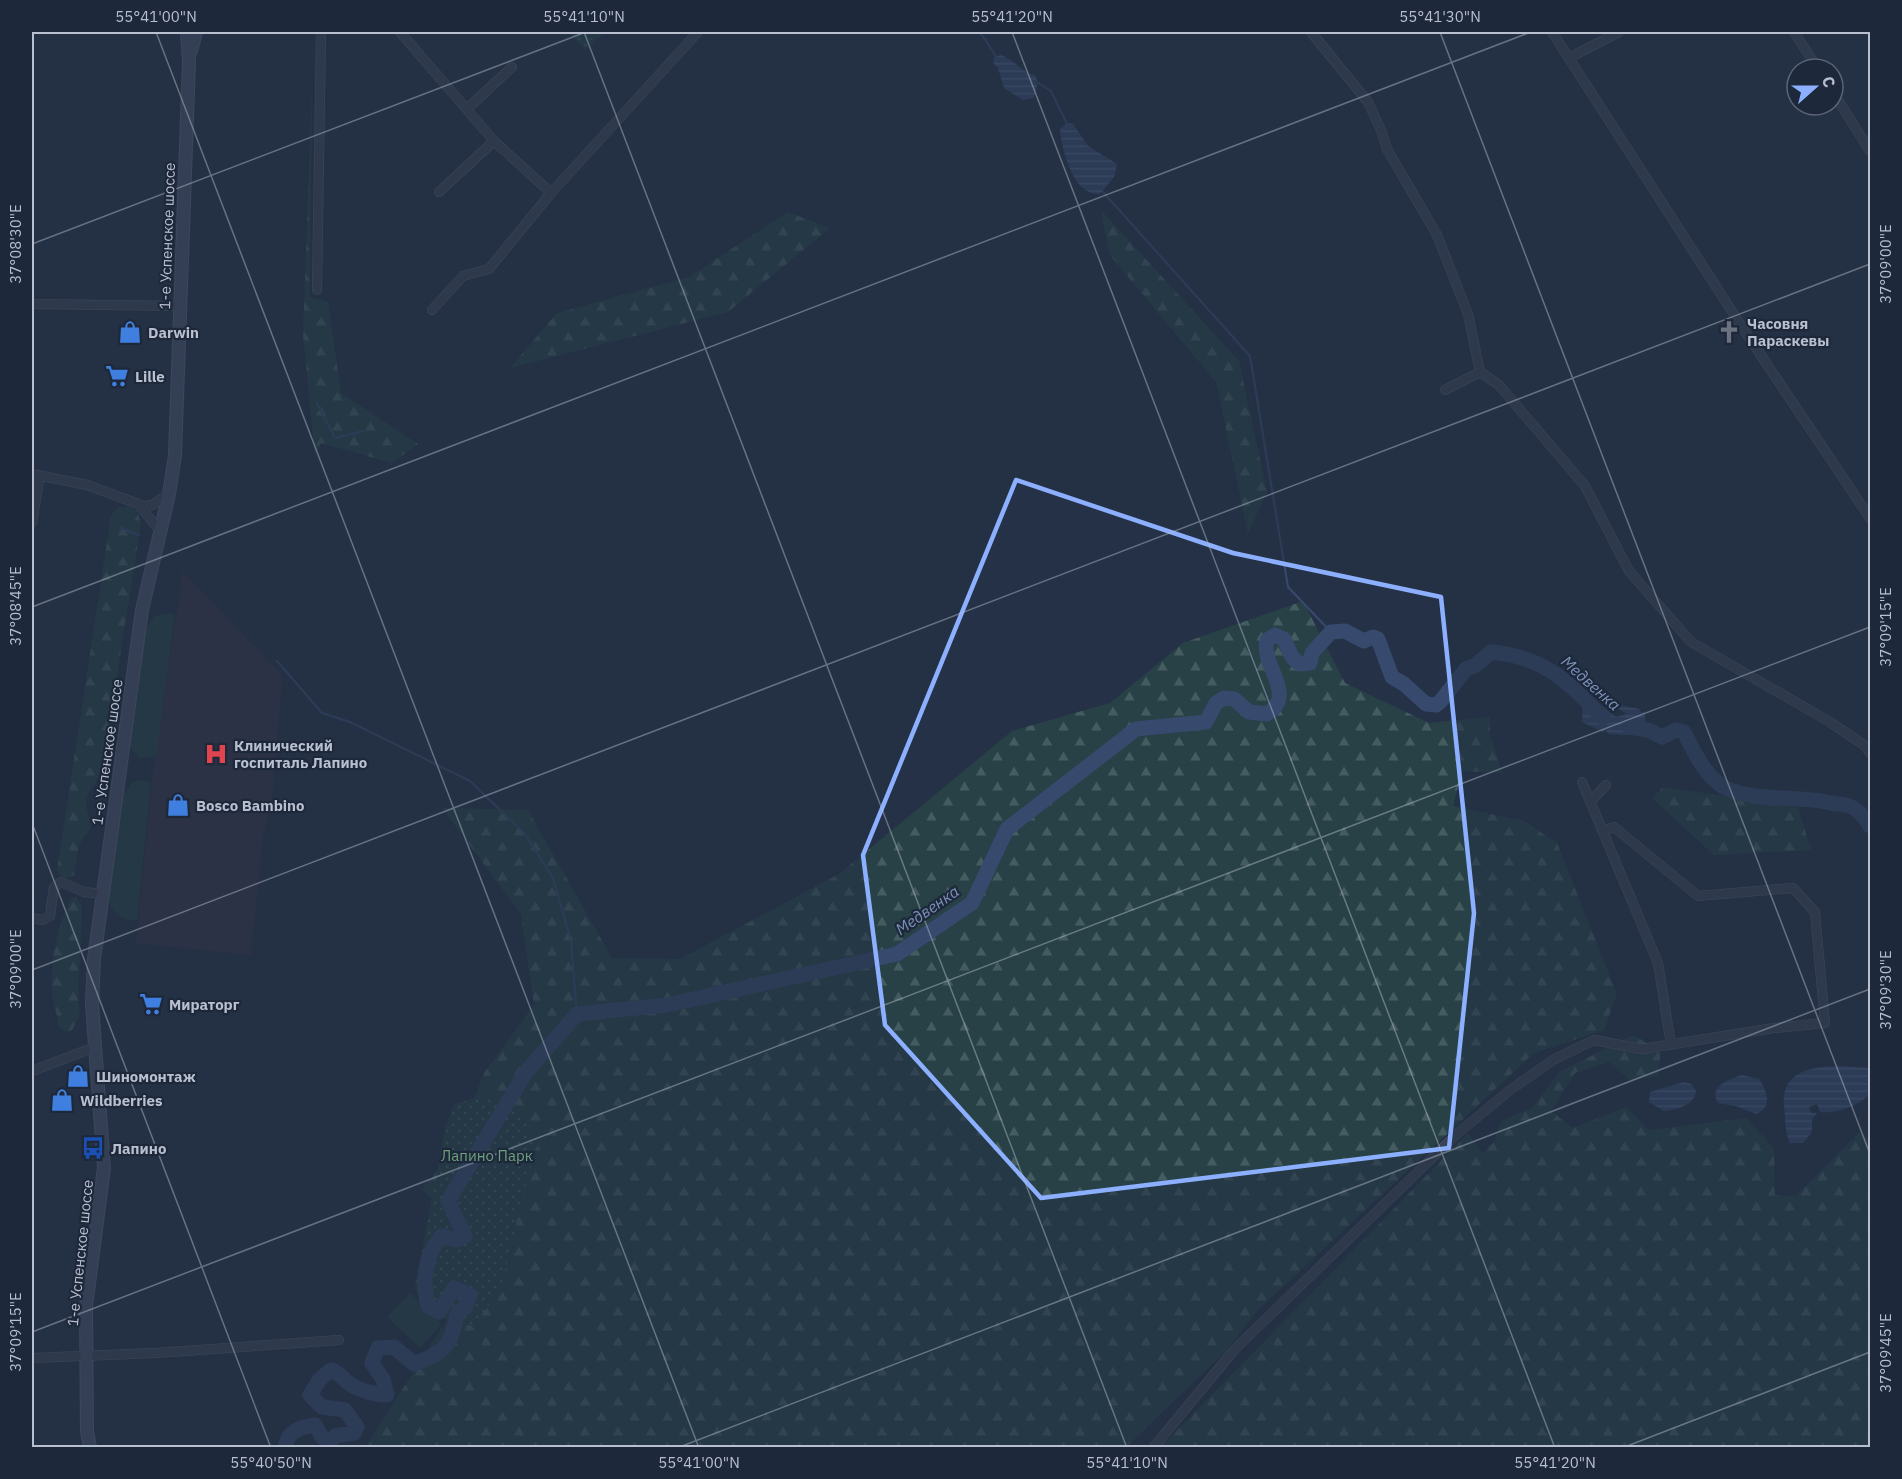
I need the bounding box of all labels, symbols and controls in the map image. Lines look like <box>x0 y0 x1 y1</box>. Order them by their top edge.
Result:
text: 55°41'00"N <box>115 7 197 26</box>
text: 55°41'10"N <box>543 7 625 26</box>
text: 55°41'20"N <box>971 7 1053 26</box>
text: 55°41'30"N <box>1399 7 1481 26</box>
north arrow <box>1785 57 1845 117</box>
text: С <box>1818 73 1840 90</box>
street label: 1-е Успенское шоссе <box>155 162 179 310</box>
text: 37°08'30"E <box>6 204 25 284</box>
text: 37°09'00"E <box>1876 224 1895 304</box>
place label: Часовня Параскевы <box>1747 314 1829 350</box>
shop icon: Darwin <box>117 319 143 345</box>
church icon: Часовня Параскевы <box>1716 319 1742 345</box>
place label: Darwin <box>148 323 199 342</box>
supermarket icon: Lille <box>104 363 130 389</box>
place label: Lille <box>135 367 165 386</box>
text: 37°08'45"E <box>6 566 25 646</box>
text: 37°09'15"E <box>1876 587 1895 667</box>
water label: Медвенка <box>1557 651 1625 715</box>
street label: 1-е Успенское шоссе <box>87 678 127 826</box>
place label: Клинический госпиталь Лапино <box>234 736 367 772</box>
hospital icon: Клинический госпиталь Лапино <box>203 741 229 767</box>
shop icon: Bosco Bambino <box>165 792 191 818</box>
place label: Bosco Bambino <box>196 796 304 815</box>
water label: Медвенка <box>891 881 963 939</box>
text: 37°09'00"E <box>6 929 25 1009</box>
text: 37°09'30"E <box>1876 950 1895 1030</box>
supermarket icon: Мираторг <box>138 991 164 1017</box>
place label: Мираторг <box>169 995 240 1014</box>
shop icon: Шиномонтаж <box>65 1063 91 1089</box>
place label: Шиномонтаж <box>96 1067 196 1086</box>
shop icon: Wildberries <box>49 1087 75 1113</box>
place label: Wildberries <box>80 1091 163 1110</box>
bus stop icon: Лапино <box>80 1135 106 1161</box>
place label: Лапино <box>111 1139 166 1158</box>
park label: Лапино Парк <box>441 1146 533 1165</box>
street label: 1-е Успенское шоссе <box>63 1179 97 1327</box>
text: 37°09'15"E <box>6 1292 25 1372</box>
text: 37°09'45"E <box>1876 1313 1895 1393</box>
text: 55°40'50"N <box>230 1453 312 1472</box>
text: 55°41'00"N <box>658 1453 740 1472</box>
text: 55°41'10"N <box>1086 1453 1168 1472</box>
text: 55°41'20"N <box>1514 1453 1596 1472</box>

